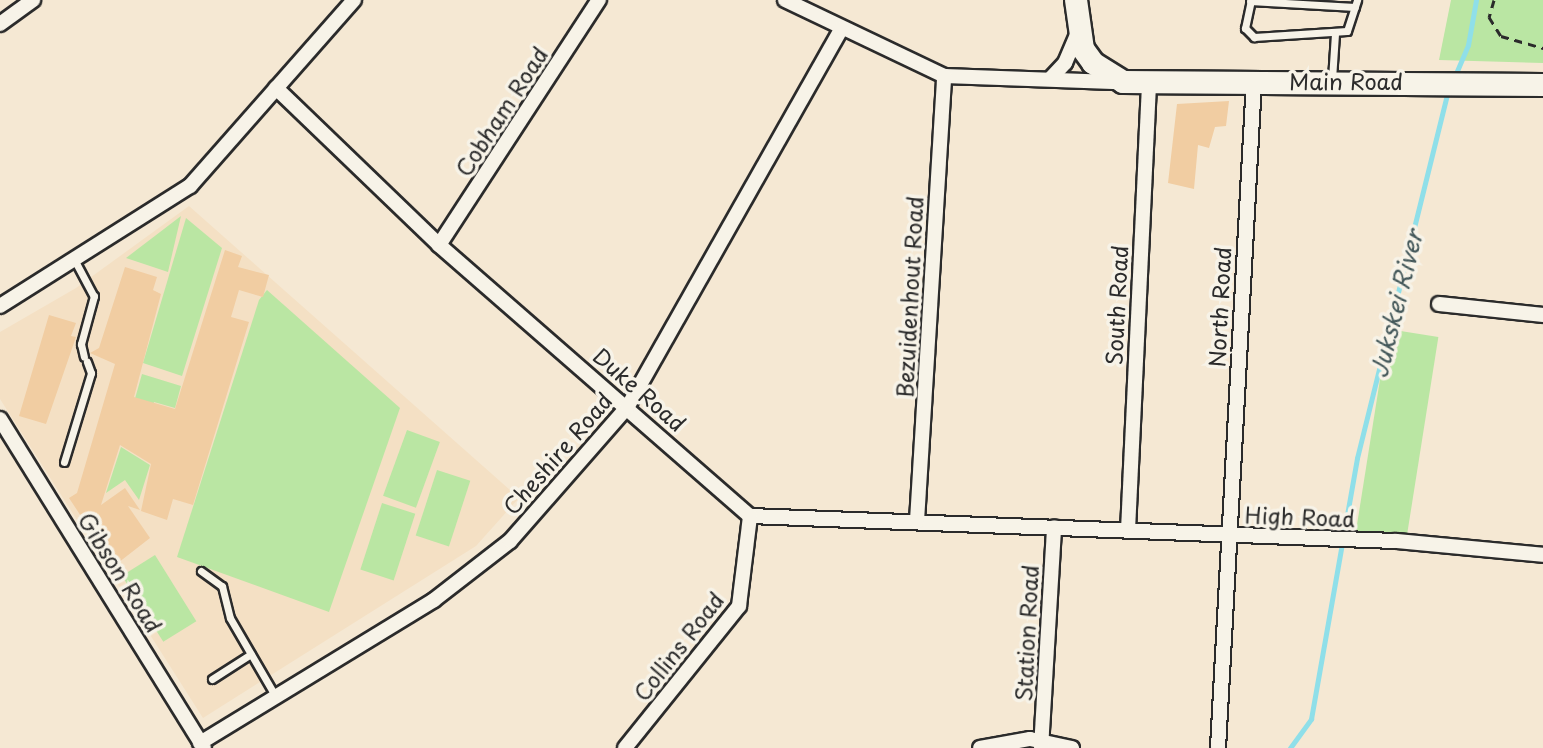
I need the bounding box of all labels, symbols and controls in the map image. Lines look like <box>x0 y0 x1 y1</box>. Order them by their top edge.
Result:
street label: Cobham Road <box>450 42 552 180</box>
street label: Main Road <box>1289 68 1403 94</box>
street label: Bezuidenhout Road <box>891 195 927 399</box>
water label: Jukskei River <box>1364 227 1428 381</box>
street label: South Road <box>1100 244 1132 366</box>
street label: North Road <box>1203 246 1235 368</box>
street label: Duke Road <box>588 341 692 437</box>
street label: Cheshire Road <box>497 387 617 519</box>
street label: High Road <box>1245 501 1355 531</box>
street label: Gibson Road <box>74 508 168 636</box>
street label: Station Road <box>1009 564 1043 702</box>
street label: Collins Road <box>628 587 728 705</box>

